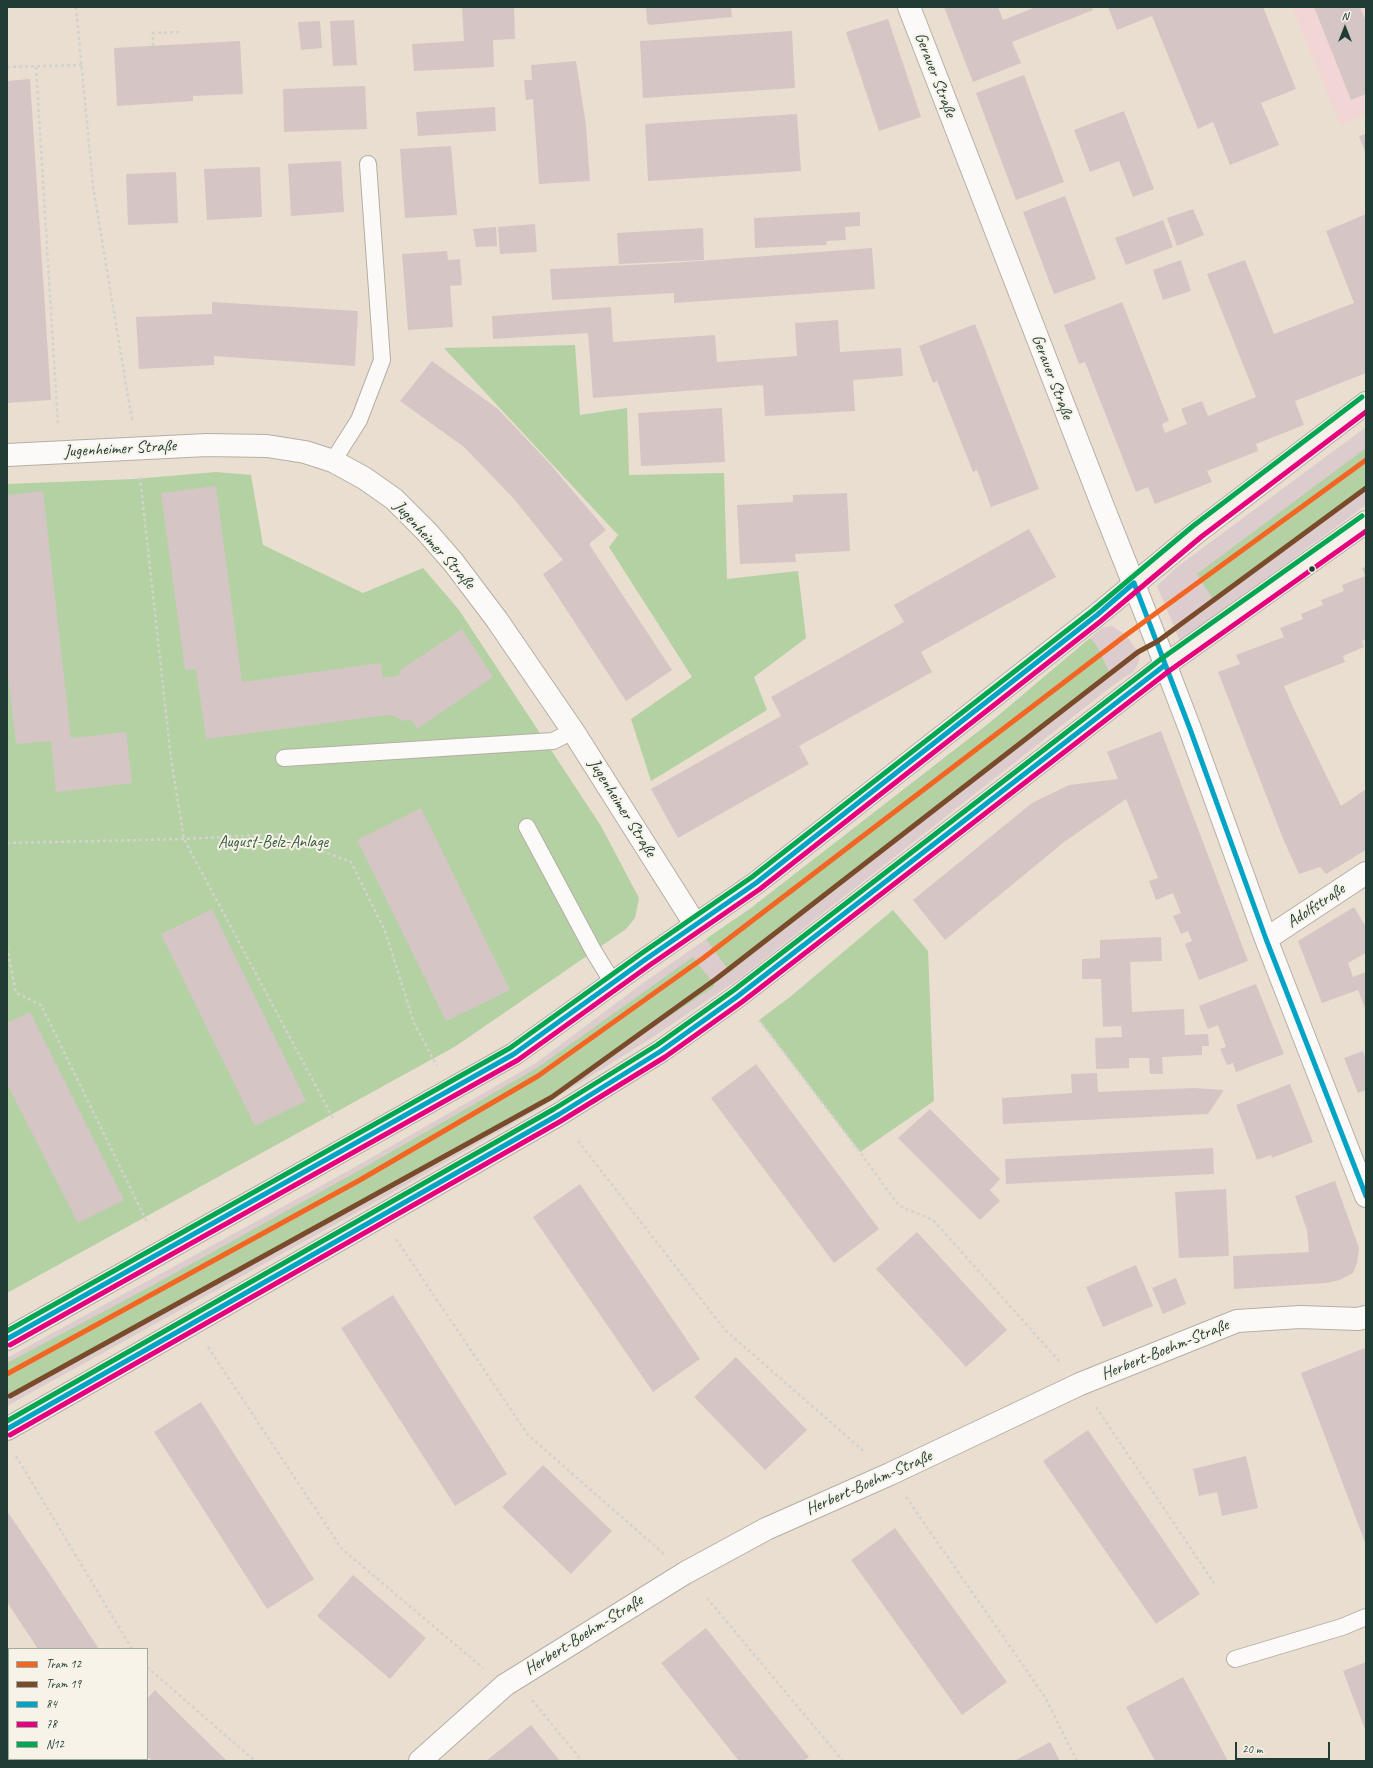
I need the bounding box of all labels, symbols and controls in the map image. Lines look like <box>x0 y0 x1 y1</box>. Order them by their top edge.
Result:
north arrow <box>1325 8 1365 48</box>
text: N <box>1342 9 1348 23</box>
street label: Gerauer Straße <box>910 30 960 120</box>
street label: Gerauer Straße <box>1027 332 1077 422</box>
street label: Jugenheimer Straße <box>63 436 177 462</box>
street label: Jugenheimer Straße <box>389 497 479 593</box>
unlabelled marker <box>1307 564 1317 574</box>
street label: Jugenheimer Straße <box>584 755 660 861</box>
park label: August-Belz-Anlage <box>218 833 328 853</box>
street label: Adolfstraße <box>1283 879 1349 933</box>
street label: Herbert-Boehm-Straße <box>1098 1315 1232 1385</box>
street label: Herbert-Boehm-Straße <box>803 1446 935 1520</box>
street label: Herbert-Boehm-Straße <box>521 1590 647 1680</box>
legend <box>8 1648 148 1760</box>
text: Tram 12 <box>46 1656 81 1672</box>
text: Tram 19 <box>46 1676 81 1692</box>
text: 84 <box>46 1696 57 1712</box>
text: 78 <box>46 1716 57 1732</box>
scale bar <box>1237 1734 1332 1760</box>
text: N12 <box>46 1736 64 1752</box>
text: 20 m <box>1242 1741 1262 1757</box>

